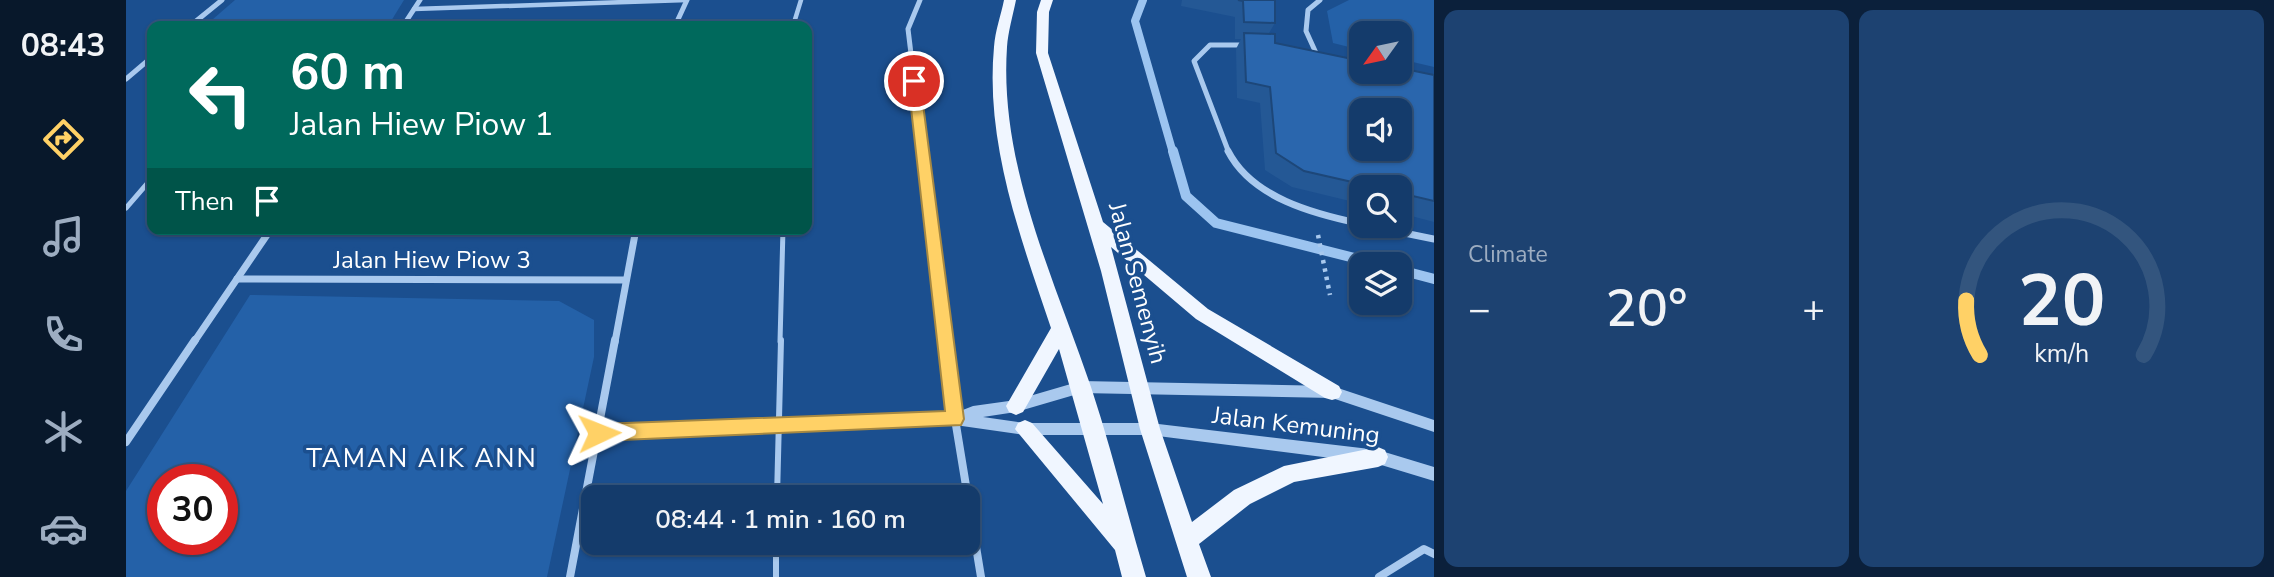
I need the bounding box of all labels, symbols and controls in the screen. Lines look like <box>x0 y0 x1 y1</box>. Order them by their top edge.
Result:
north arrow <box>1349 21 1412 84</box>
map controls <box>1349 21 1412 315</box>
text: 08:43 <box>21 24 105 67</box>
text: 60 m <box>290 39 405 106</box>
icon: left <box>175 49 266 140</box>
pin <box>884 51 944 111</box>
icon: arrive <box>895 62 933 100</box>
button: sound <box>1349 98 1412 161</box>
text: Jalan Hiew Piow 1 <box>290 103 553 146</box>
icon: directions <box>39 115 88 164</box>
button: search <box>1349 175 1412 238</box>
icon: arrive <box>248 182 286 220</box>
text: Then <box>175 184 234 219</box>
street label: Jalan Semenyih <box>1101 198 1175 367</box>
icon: music <box>39 212 88 261</box>
text: Climate <box>1468 239 1548 270</box>
street label: Jalan Hiew Piow 3 <box>332 244 531 276</box>
text: 20 <box>2018 251 2105 351</box>
button: layers <box>1349 252 1412 315</box>
text: 20° <box>1606 273 1687 344</box>
text: − <box>1468 284 1491 335</box>
text: + <box>1802 284 1825 335</box>
icon: phone <box>39 310 88 359</box>
text: km/h <box>2034 336 2089 370</box>
position arrow <box>562 396 636 470</box>
street label: Jalan Kemuning <box>1209 399 1382 451</box>
icon: climate <box>39 407 88 456</box>
district label: TAMAN AIK ANN <box>306 441 538 476</box>
speed limit sign: 30 <box>147 464 238 555</box>
text: 08:44 · 1 min · 160 m <box>655 502 906 537</box>
icon: car <box>39 504 88 553</box>

